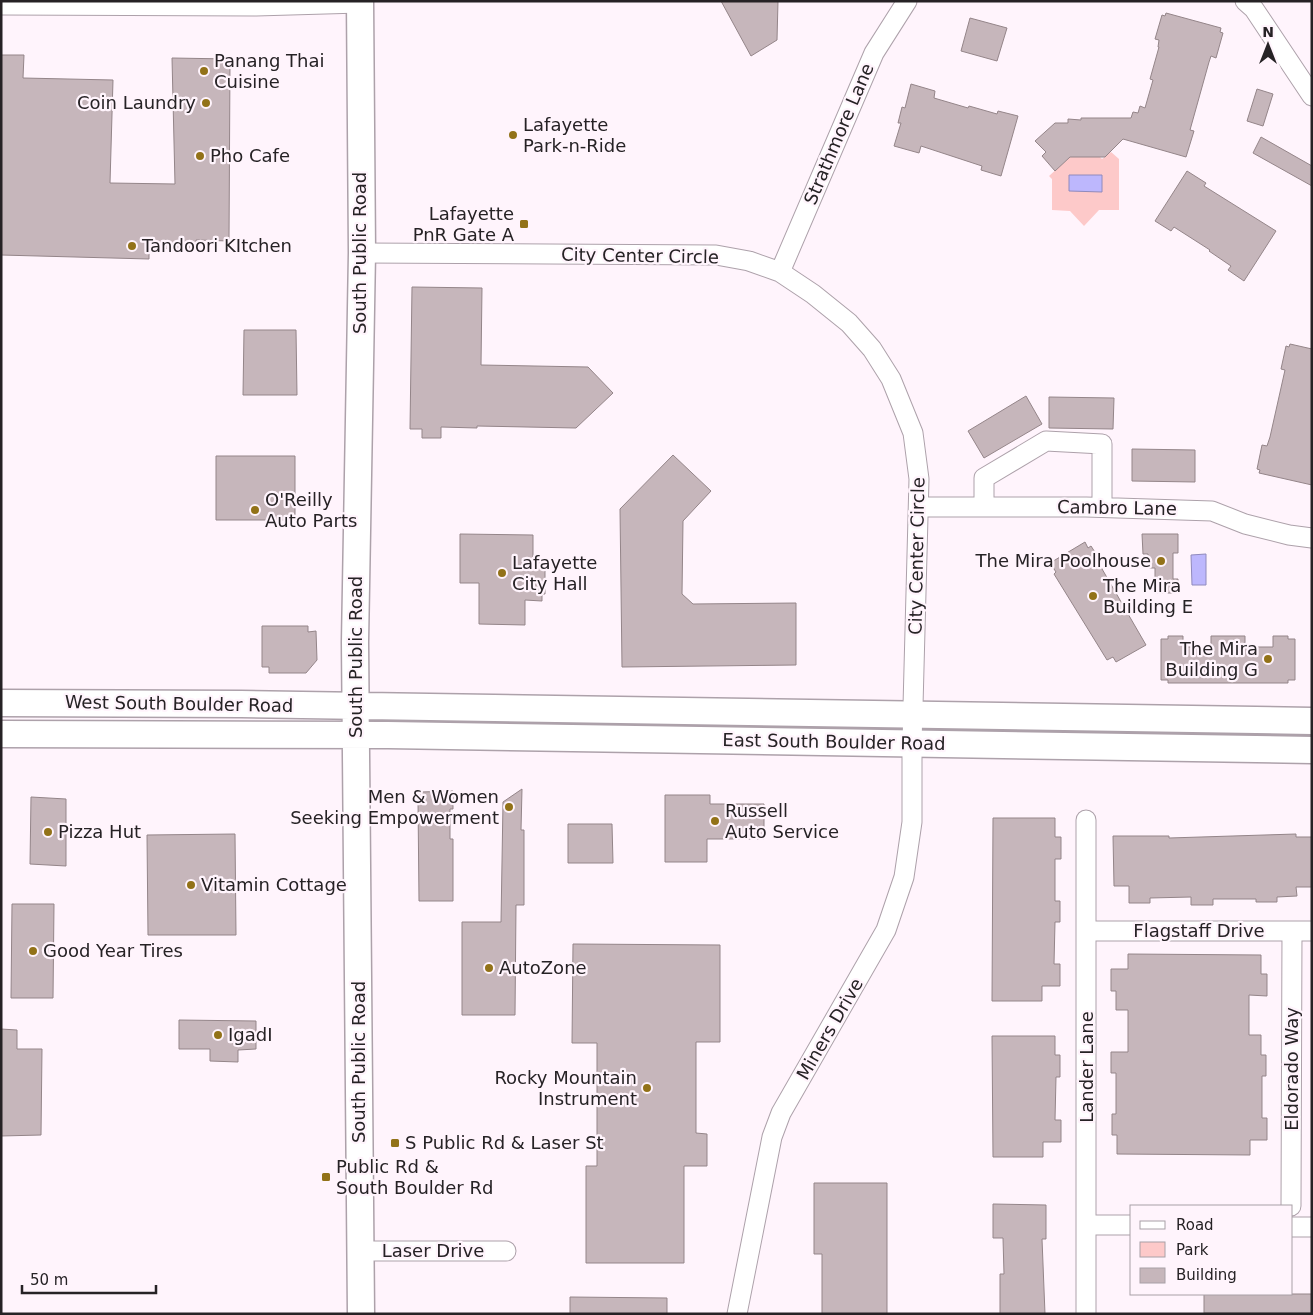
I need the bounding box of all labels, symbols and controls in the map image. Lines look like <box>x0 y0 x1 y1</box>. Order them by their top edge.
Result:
north arrow <box>1243 20 1293 70</box>
text: N <box>1262 24 1274 40</box>
place label: Panang Thai Cuisine <box>214 50 325 92</box>
street label: Strathmore Lane <box>799 60 878 208</box>
marker: Panang Thai Cuisine <box>198 65 210 77</box>
place label: Coin Laundry <box>77 92 196 113</box>
marker: Coin Laundry <box>200 97 212 109</box>
place label: Lafayette Park-n-Ride <box>523 114 626 156</box>
marker: Lafayette Park-n-Ride <box>507 129 519 141</box>
place label: Pho Cafe <box>210 145 290 166</box>
marker: Pho Cafe <box>194 150 206 162</box>
street label: South Public Road <box>349 172 370 334</box>
place label: Lafayette PnR Gate A <box>413 203 515 245</box>
marker: Lafayette PnR Gate A <box>518 218 530 230</box>
place label: Tandoori KItchen <box>141 235 292 256</box>
marker: Tandoori KItchen <box>126 240 138 252</box>
street label: City Center Circle <box>561 244 719 267</box>
street label: City Center Circle <box>905 477 928 635</box>
place label: O'Reilly Auto Parts <box>265 489 357 531</box>
street label: Cambro Lane <box>1057 496 1177 519</box>
marker: O'Reilly Auto Parts <box>249 504 261 516</box>
place label: The Mira Poolhouse <box>975 550 1151 571</box>
place label: Lafayette City Hall <box>512 552 597 594</box>
marker: The Mira Poolhouse <box>1155 555 1167 567</box>
marker: Lafayette City Hall <box>496 567 508 579</box>
place label: The Mira Building E <box>1102 575 1193 617</box>
street label: South Public Road <box>345 576 366 738</box>
marker: The Mira Building E <box>1087 590 1099 602</box>
place label: The Mira Building G <box>1165 638 1258 680</box>
marker: The Mira Building G <box>1262 653 1274 665</box>
street label: West South Boulder Road <box>65 691 293 716</box>
street label: East South Boulder Road <box>722 729 946 754</box>
place label: Men & Women Seeking Empowerment <box>290 786 499 828</box>
place label: Russell Auto Service <box>725 800 839 842</box>
marker: Men & Women Seeking Empowerment <box>503 801 515 813</box>
marker: Russell Auto Service <box>709 815 721 827</box>
place label: Pizza Hut <box>58 821 141 842</box>
marker: Pizza Hut <box>42 826 54 838</box>
place label: Vitamin Cottage <box>201 874 347 895</box>
marker: Vitamin Cottage <box>185 879 197 891</box>
street label: Flagstaff Drive <box>1133 920 1265 941</box>
place label: Good Year Tires <box>43 940 183 961</box>
marker: Good Year Tires <box>27 945 39 957</box>
place label: AutoZone <box>499 957 587 978</box>
marker: AutoZone <box>483 962 495 974</box>
street label: Miners Drive <box>792 974 867 1083</box>
street label: South Public Road <box>348 981 369 1143</box>
street label: Eldorado Way <box>1281 1007 1302 1131</box>
street label: Lander Lane <box>1076 1011 1097 1123</box>
place label: IgadI <box>228 1024 273 1045</box>
marker: IgadI <box>212 1029 224 1041</box>
place label: Rocky Mountain Instrument <box>494 1067 637 1109</box>
marker: Rocky Mountain Instrument <box>641 1082 653 1094</box>
place label: S Public Rd & Laser St <box>405 1132 604 1153</box>
marker: S Public Rd & Laser St <box>389 1137 401 1149</box>
place label: Public Rd & South Boulder Rd <box>336 1156 493 1198</box>
marker: Public Rd & South Boulder Rd <box>320 1171 332 1183</box>
legend <box>1130 1205 1293 1295</box>
text: Road <box>1176 1216 1214 1234</box>
street label: Laser Drive <box>382 1240 484 1261</box>
text: Park <box>1176 1241 1209 1259</box>
scale bar <box>22 1262 156 1294</box>
text: Building <box>1176 1266 1237 1284</box>
text: 50 m <box>30 1271 68 1289</box>

